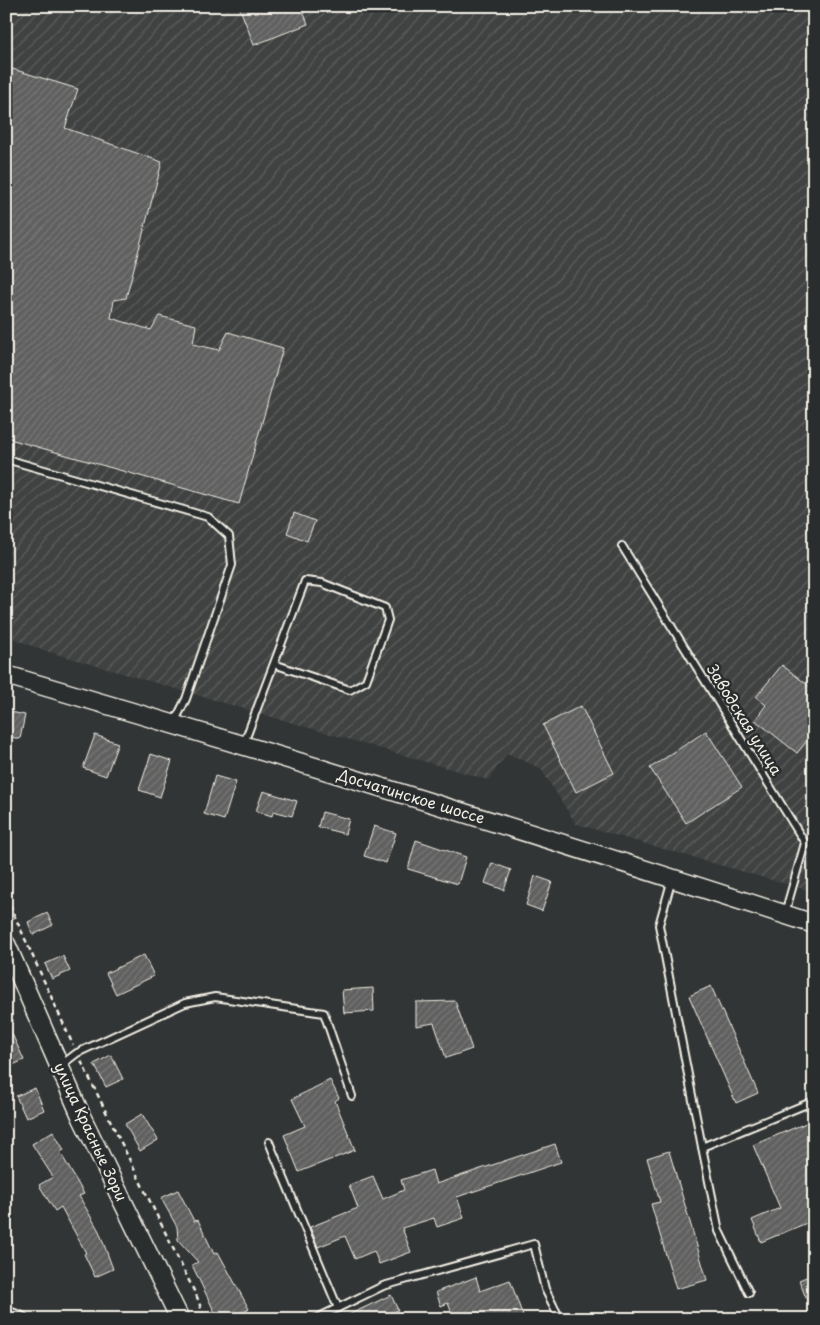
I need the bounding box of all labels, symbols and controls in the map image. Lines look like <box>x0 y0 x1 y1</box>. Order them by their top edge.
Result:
street label: Заводская улица <box>702 659 789 780</box>
street label: Досчатинское шоссе <box>334 762 488 829</box>
street label: улица Красные Зори <box>49 1058 134 1205</box>

